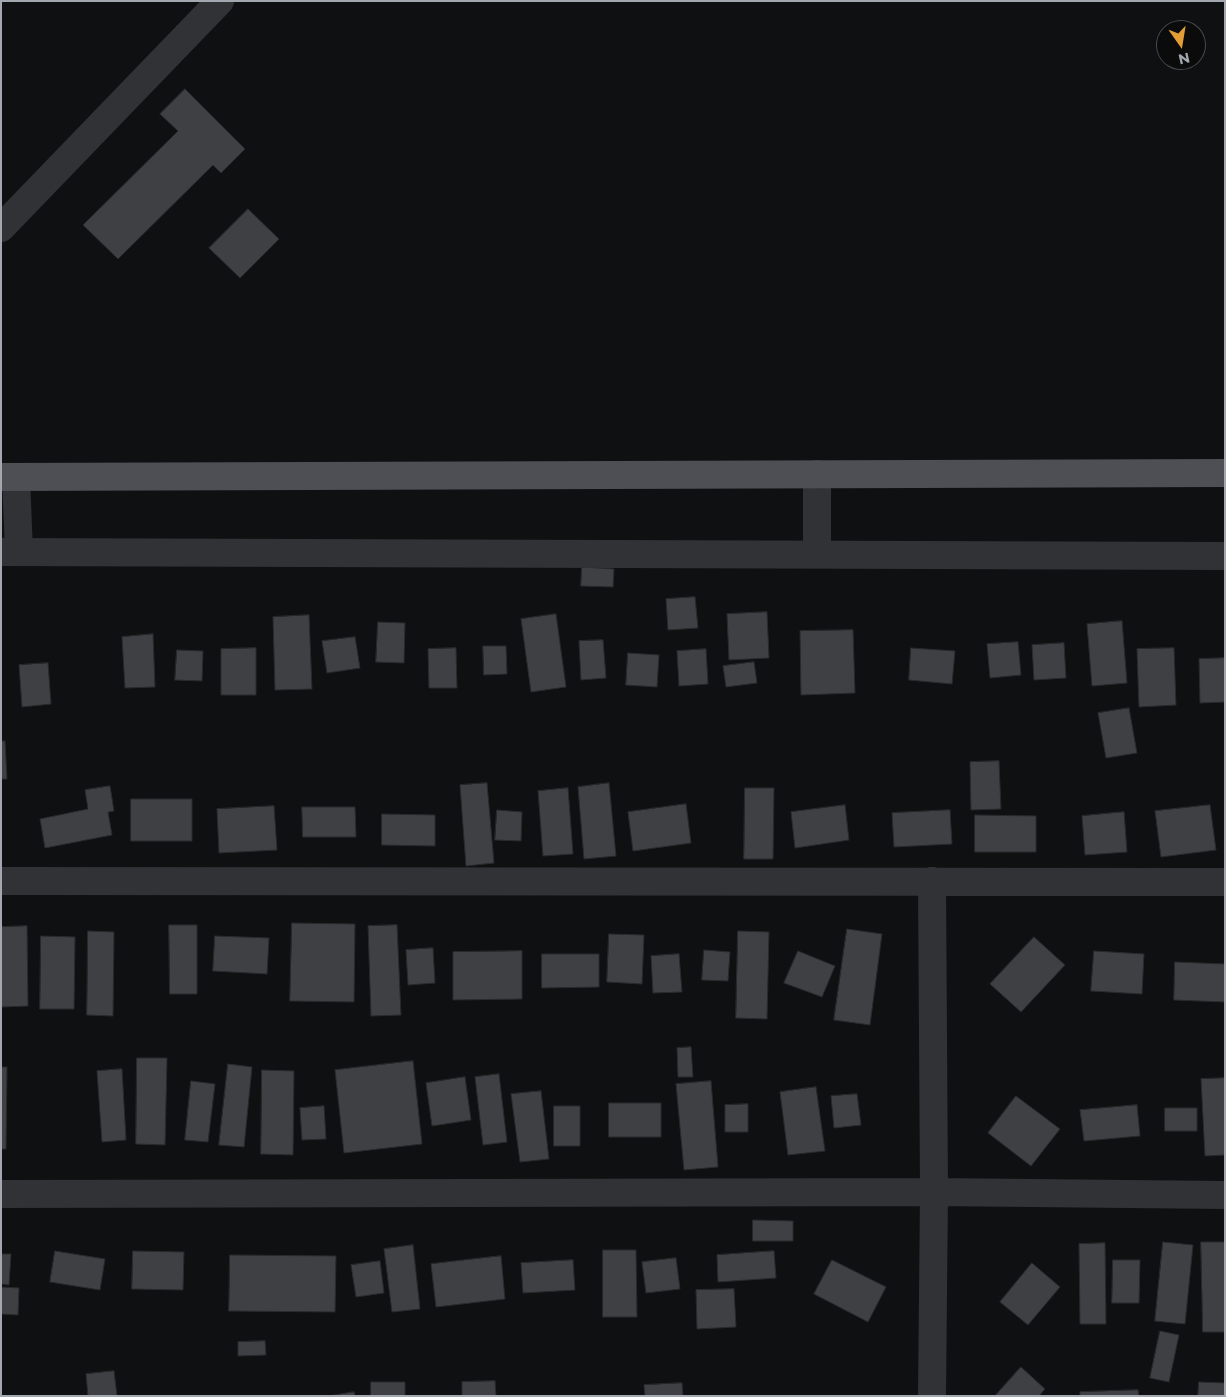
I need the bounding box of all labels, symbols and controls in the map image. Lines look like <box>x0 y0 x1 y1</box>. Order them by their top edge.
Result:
north arrow <box>1156 20 1206 70</box>
text: N <box>1177 49 1192 69</box>

